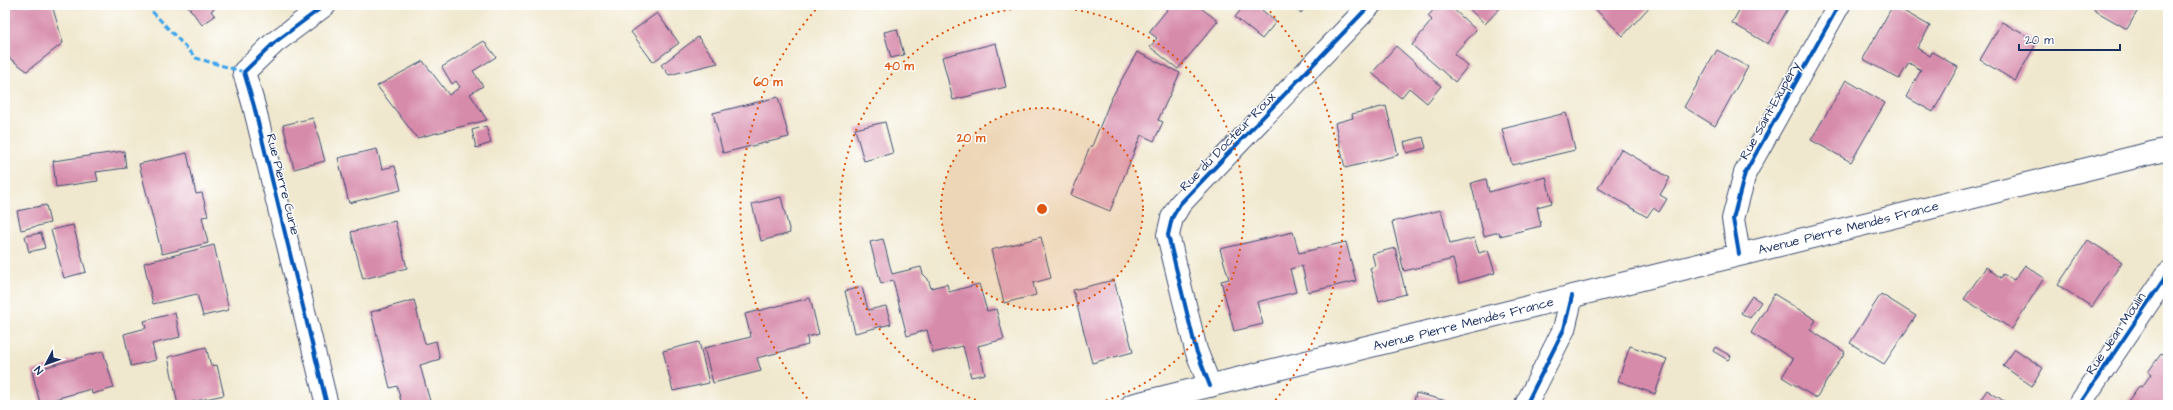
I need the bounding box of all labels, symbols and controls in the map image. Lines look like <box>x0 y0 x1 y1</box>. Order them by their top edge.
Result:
scale bar <box>2019 26 2120 52</box>
text: 20 m <box>2025 32 2054 49</box>
text: 40 m <box>884 58 915 75</box>
street label: Rue Saint-Exupéry <box>1735 58 1805 163</box>
text: 60 m <box>753 74 783 91</box>
street label: Rue du Docteur Roux <box>1176 88 1280 195</box>
text: 20 m <box>956 130 986 147</box>
street label: Rue Pierre Curie <box>262 132 304 237</box>
street label: Avenue Pierre Mendès France <box>1756 197 1940 259</box>
centre of rings <box>1035 202 1049 216</box>
street label: Rue Jean Moulin <box>2082 289 2150 378</box>
street label: Avenue Pierre Mendès France <box>1371 293 1555 355</box>
north arrow <box>26 344 66 384</box>
text: N <box>31 363 47 378</box>

